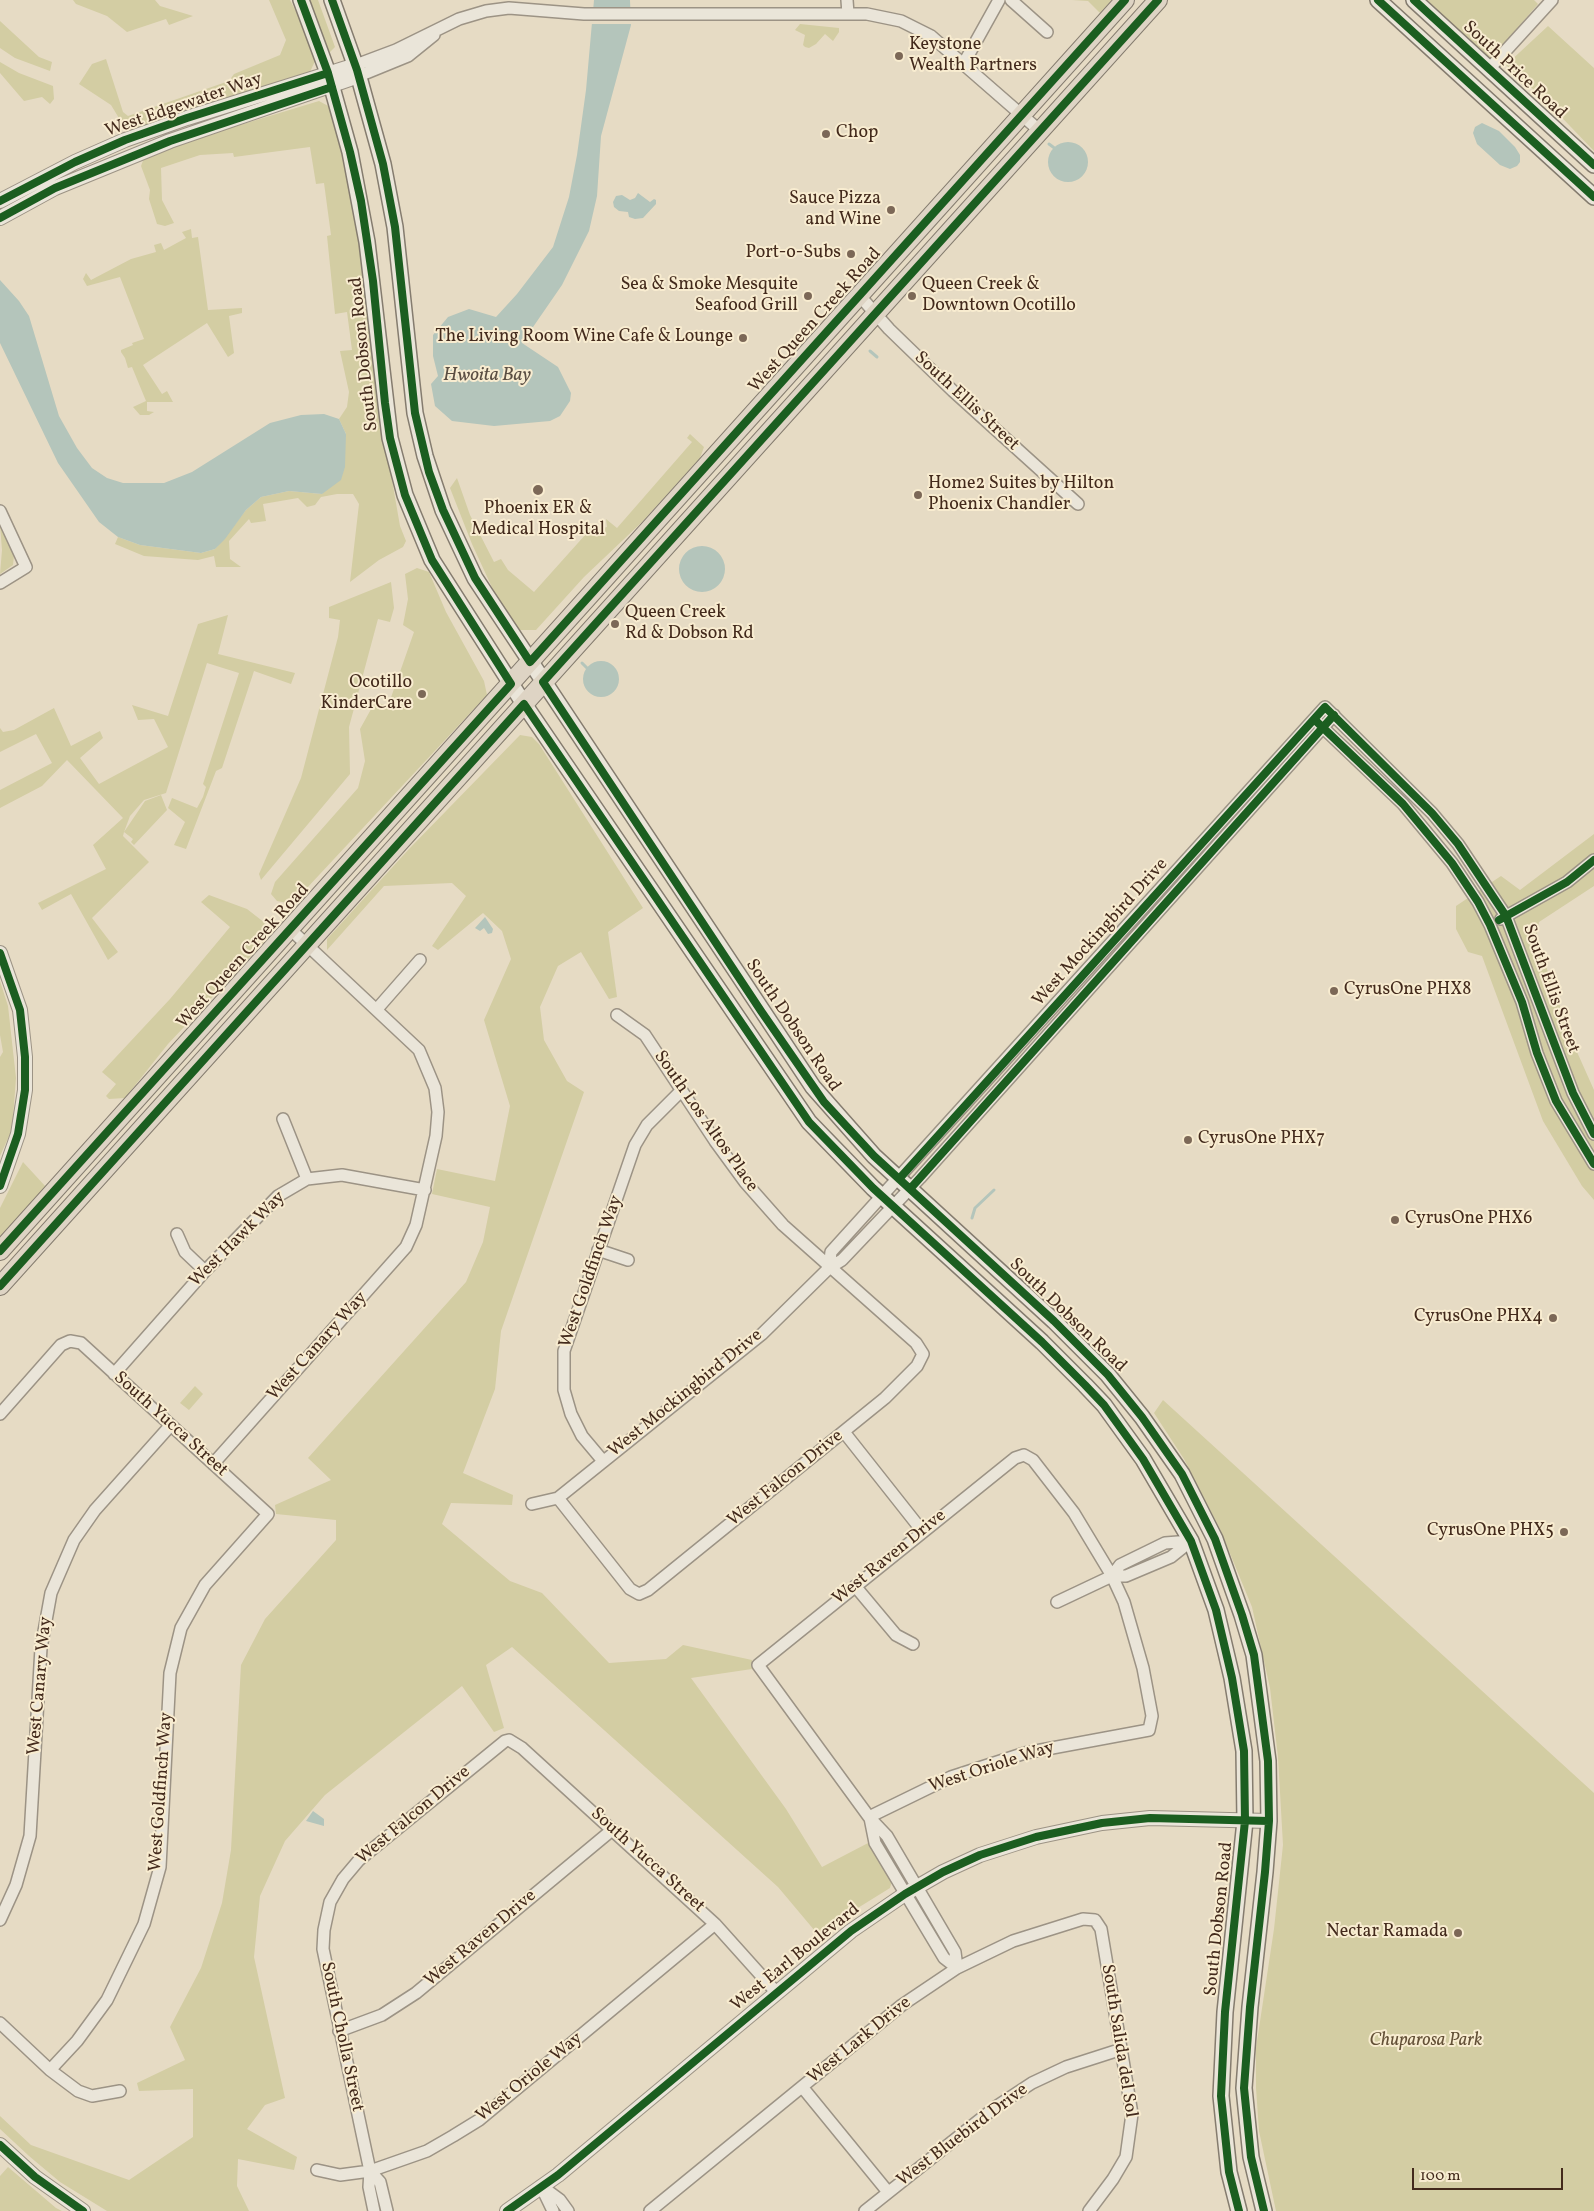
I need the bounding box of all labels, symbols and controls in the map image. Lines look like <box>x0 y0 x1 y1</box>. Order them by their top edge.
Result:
street label: South Price Road <box>1457 17 1571 125</box>
place label: Keystone Wealth Partners <box>909 35 1037 78</box>
marker: Keystone Wealth Partners <box>893 50 905 62</box>
street label: West Edgewater Way <box>103 69 265 143</box>
place label: Chop <box>836 123 878 145</box>
marker: Chop <box>820 128 832 140</box>
place label: Sauce Pizza and Wine <box>789 189 881 232</box>
marker: Sauce Pizza and Wine <box>885 204 897 216</box>
place label: Port-o-Subs <box>746 243 841 265</box>
street label: West Queen Creek Road <box>745 244 887 398</box>
marker: Port-o-Subs <box>845 248 857 260</box>
place label: Sea & Smoke Mesquite Seafood Grill <box>620 275 798 318</box>
place label: Queen Creek & Downtown Ocotillo <box>922 275 1076 318</box>
street label: South Dobson Road <box>346 276 384 432</box>
marker: Sea & Smoke Mesquite Seafood Grill <box>802 290 814 302</box>
marker: Queen Creek & Downtown Ocotillo <box>906 290 918 302</box>
place label: The Living Room Wine Cafe & Lounge <box>435 327 733 349</box>
marker: The Living Room Wine Cafe & Lounge <box>737 332 749 344</box>
street label: South Ellis Street <box>909 348 1023 456</box>
water label: Hwoita Bay <box>443 366 531 388</box>
place label: Home2 Suites by Hilton Phoenix Chandler <box>928 474 1114 516</box>
marker: Phoenix ER & Medical Hospital <box>531 483 545 497</box>
marker: Home2 Suites by Hilton Phoenix Chandler <box>912 489 924 501</box>
place label: Phoenix ER & Medical Hospital <box>471 499 605 542</box>
place label: Queen Creek Rd & Dobson Rd <box>625 603 754 646</box>
marker: Queen Creek Rd & Dobson Rd <box>609 618 621 630</box>
place label: Ocotillo KinderCare <box>321 673 412 716</box>
marker: Ocotillo KinderCare <box>416 688 428 700</box>
street label: West Mockingbird Drive <box>1029 854 1173 1012</box>
street label: West Queen Creek Road <box>173 880 315 1034</box>
street label: South Ellis Street <box>1517 922 1583 1056</box>
street label: South Dobson Road <box>740 956 844 1096</box>
place label: CyrusOne PHX8 <box>1344 980 1471 1002</box>
marker: CyrusOne PHX8 <box>1328 985 1340 997</box>
street label: South Los Altos Place <box>648 1047 762 1197</box>
place label: CyrusOne PHX7 <box>1198 1129 1325 1151</box>
marker: CyrusOne PHX7 <box>1182 1134 1194 1146</box>
street label: West Hawk Way <box>185 1187 291 1293</box>
street label: West Goldfinch Way <box>556 1193 628 1351</box>
place label: CyrusOne PHX6 <box>1405 1209 1532 1231</box>
marker: CyrusOne PHX6 <box>1389 1214 1401 1226</box>
street label: South Dobson Road <box>1004 1254 1130 1378</box>
street label: West Canary Way <box>263 1288 373 1406</box>
place label: CyrusOne PHX4 <box>1414 1307 1543 1329</box>
marker: CyrusOne PHX4 <box>1547 1312 1559 1324</box>
street label: West Mockingbird Drive <box>605 1325 767 1463</box>
street label: South Yucca Street <box>108 1368 232 1482</box>
street label: West Falcon Drive <box>724 1426 848 1532</box>
street label: West Raven Drive <box>829 1506 951 1610</box>
place label: CyrusOne PHX5 <box>1427 1521 1554 1543</box>
marker: CyrusOne PHX5 <box>1558 1526 1570 1538</box>
street label: West Canary Way <box>24 1616 58 1756</box>
street label: West Goldfinch Way <box>146 1712 178 1872</box>
street label: West Oriole Way <box>926 1738 1058 1798</box>
street label: West Falcon Drive <box>353 1762 475 1870</box>
street label: South Yucca Street <box>585 1804 709 1918</box>
street label: South Dobson Road <box>1201 1841 1239 1997</box>
street label: West Raven Drive <box>421 1886 541 1992</box>
street label: West Earl Boulevard <box>727 1899 865 2017</box>
place label: Nectar Ramada <box>1326 1922 1448 1944</box>
marker: Nectar Ramada <box>1452 1927 1464 1939</box>
street label: South Cholla Street <box>315 1960 367 2114</box>
street label: South Salida del Sol <box>1095 1963 1141 2119</box>
street label: West Lark Drive <box>804 1993 916 2089</box>
street label: West Oriole Way <box>472 2028 588 2128</box>
park label: Chuparosa Park <box>1370 2031 1482 2053</box>
street label: West Bluebird Drive <box>893 2080 1033 2192</box>
scale bar <box>1414 2158 1565 2190</box>
text: 100 m <box>1420 2166 1460 2187</box>

